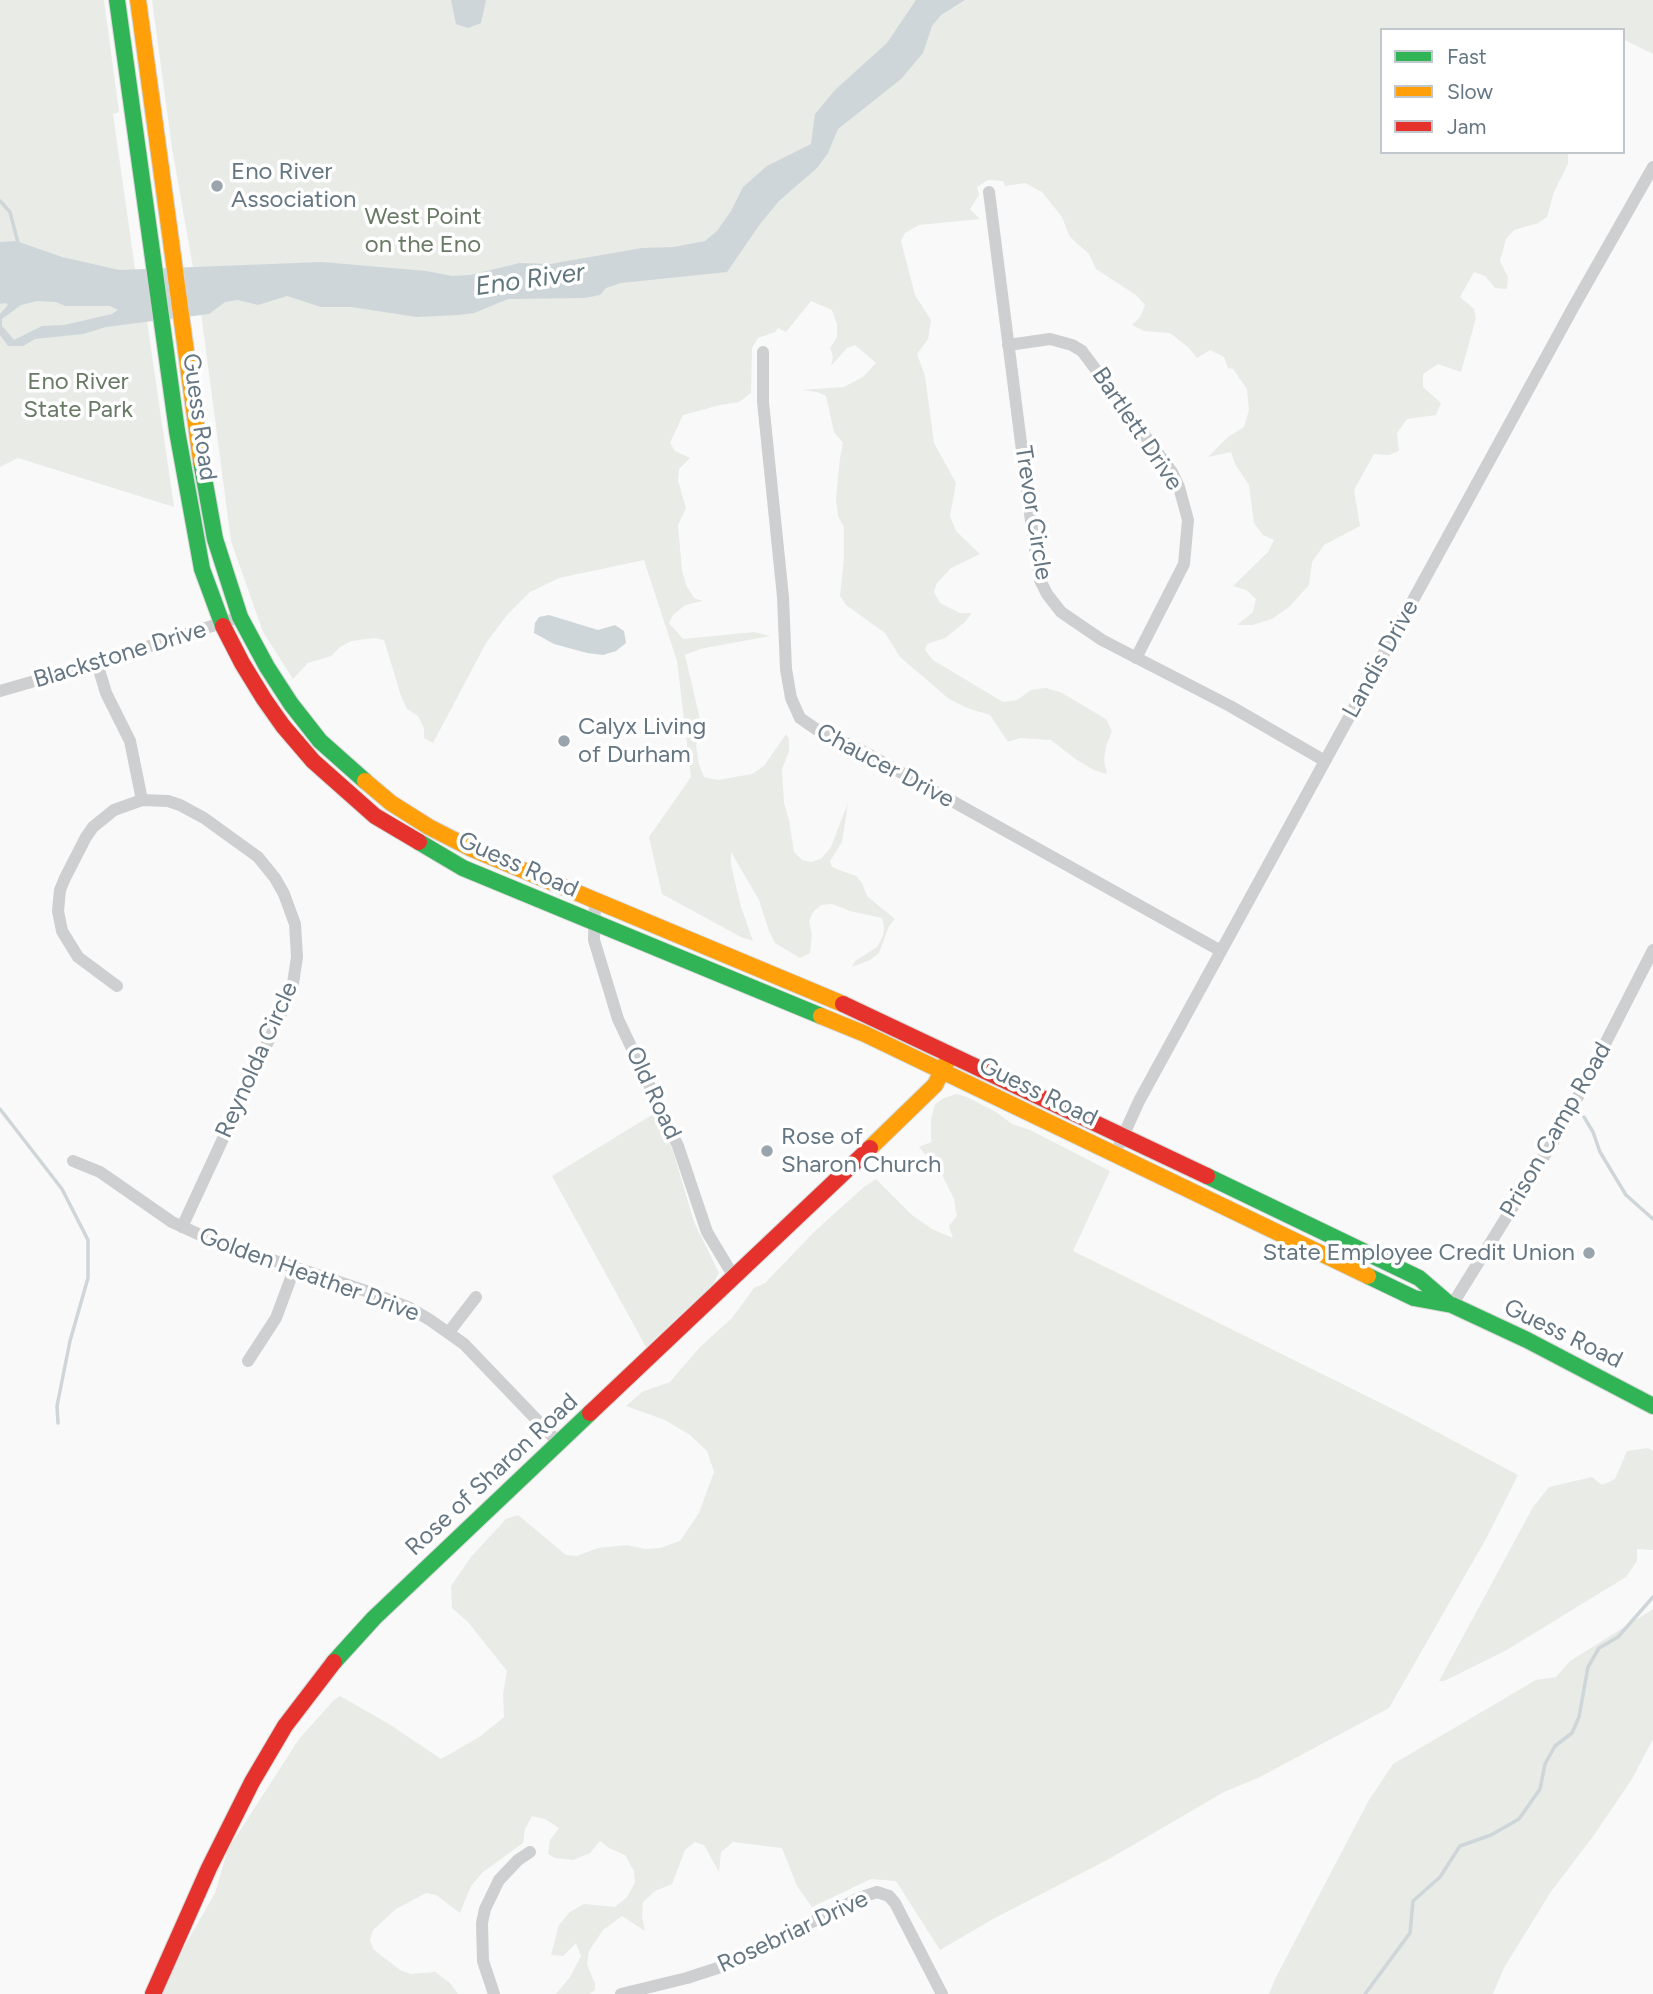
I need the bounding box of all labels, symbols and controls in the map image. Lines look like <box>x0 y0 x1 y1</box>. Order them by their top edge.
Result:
legend <box>1380 28 1625 154</box>
text: Fast <box>1447 44 1487 69</box>
text: Slow <box>1447 79 1493 104</box>
text: Jam <box>1447 114 1486 139</box>
place label: Eno River Association <box>231 158 356 214</box>
marker: Eno River Association <box>209 178 225 194</box>
park label: West Point on the Eno <box>365 203 481 259</box>
water label: Eno River <box>473 257 587 303</box>
street label: Guess Road <box>176 351 222 483</box>
street label: Bartlett Drive <box>1085 362 1189 496</box>
park label: Eno River State Park <box>23 368 133 424</box>
street label: Trevor Circle <box>1008 444 1058 582</box>
street label: Landis Drive <box>1337 595 1425 723</box>
street label: Blackstone Drive <box>30 615 210 695</box>
place label: Calyx Living of Durham <box>578 713 706 769</box>
street label: Chaucer Drive <box>811 718 959 814</box>
marker: Calyx Living of Durham <box>556 733 572 749</box>
street label: Guess Road <box>454 826 582 904</box>
street label: Reynolda Circle <box>210 978 304 1142</box>
street label: Prison Camp Road <box>1494 1037 1618 1223</box>
street label: Old Road <box>619 1042 687 1144</box>
street label: Guess Road <box>974 1051 1102 1133</box>
place label: Rose of Sharon Church <box>781 1123 941 1179</box>
marker: Rose of Sharon Church <box>759 1143 775 1159</box>
street label: Golden Heather Drive <box>195 1222 423 1328</box>
place label: State Employee Credit Union <box>1262 1239 1575 1267</box>
marker: State Employee Credit Union <box>1581 1245 1597 1261</box>
street label: Guess Road <box>1499 1293 1627 1375</box>
street label: Rose of Sharon Road <box>400 1388 584 1562</box>
street label: Rosebriar Drive <box>713 1885 873 1979</box>

